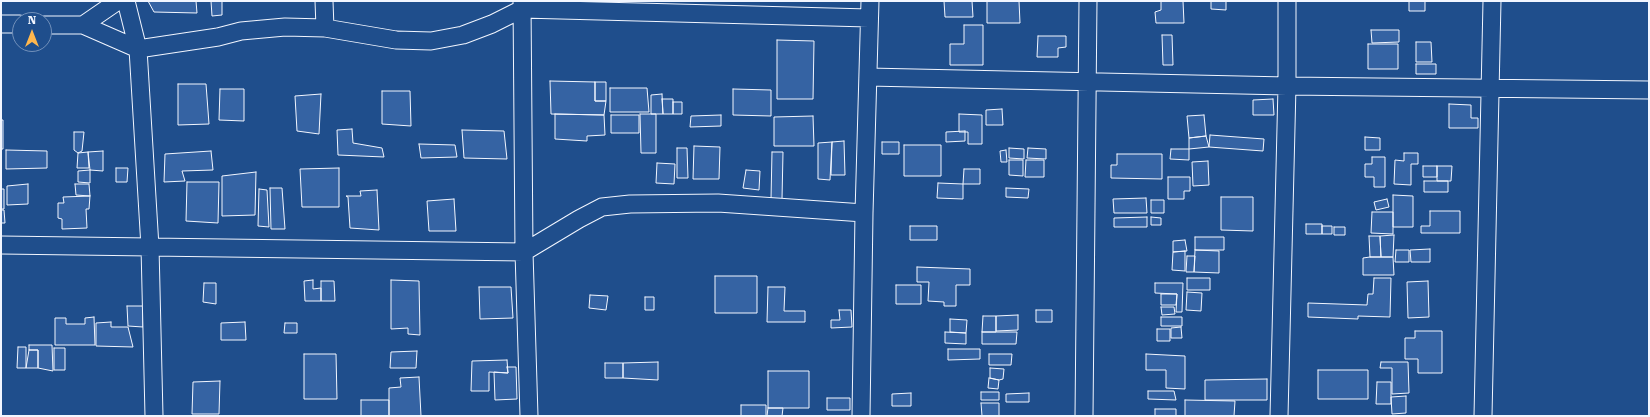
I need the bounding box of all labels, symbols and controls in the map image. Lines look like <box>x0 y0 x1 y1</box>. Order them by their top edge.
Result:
north arrow <box>12 12 52 52</box>
text: N <box>28 14 36 27</box>

